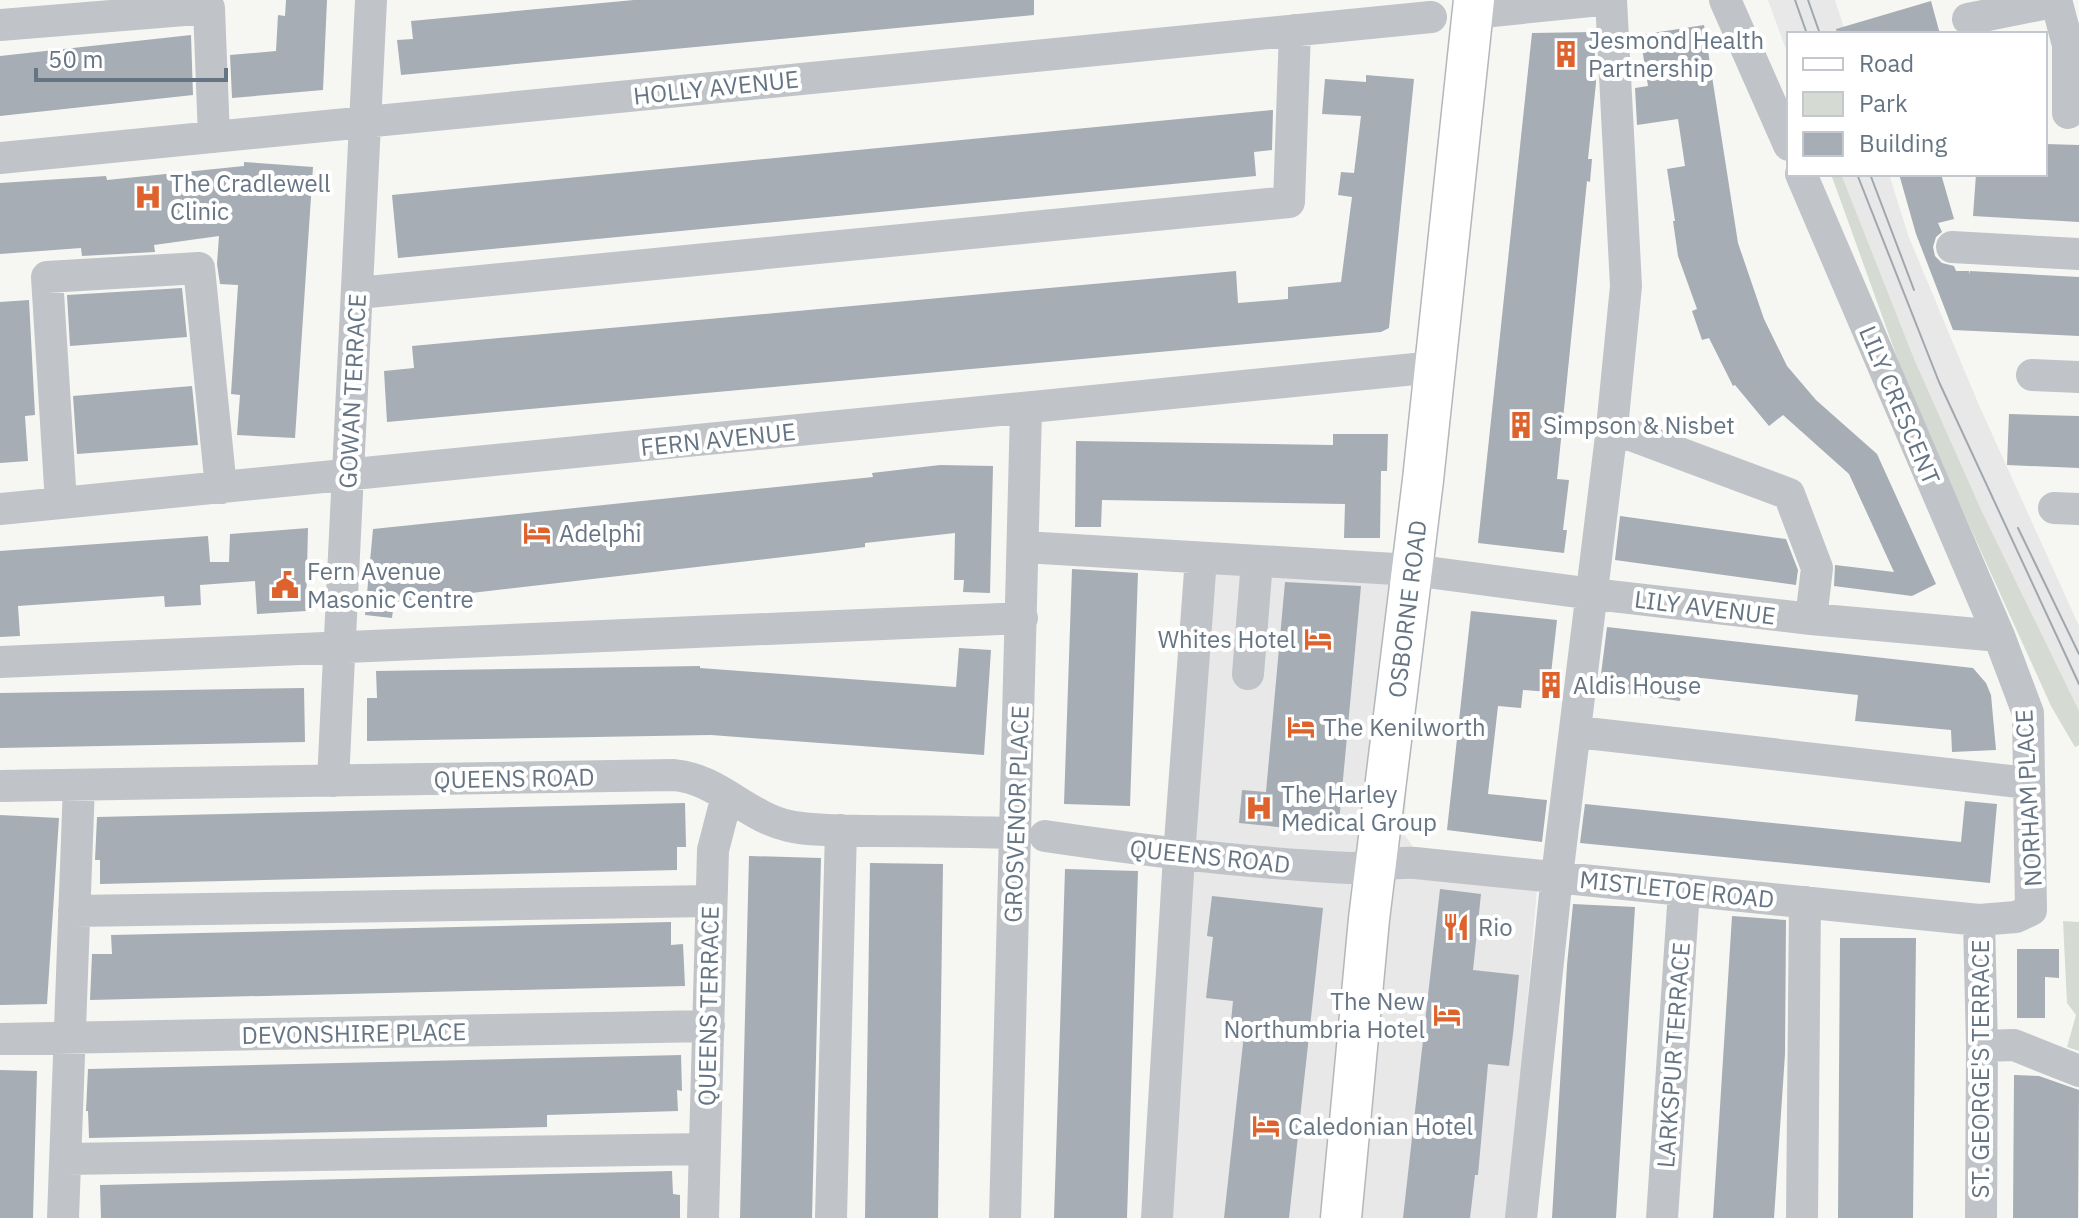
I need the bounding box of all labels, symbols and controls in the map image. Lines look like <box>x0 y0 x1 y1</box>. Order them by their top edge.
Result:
place label: Jesmond Health Partnership <box>1588 24 1764 84</box>
scale bar <box>36 32 226 82</box>
legend <box>1787 32 2047 176</box>
building icon: Jesmond Health Partnership <box>1551 39 1581 69</box>
text: 50 m <box>48 43 103 75</box>
text: Road <box>1859 47 1914 79</box>
street label: HOLLY AVENUE <box>632 62 800 112</box>
text: Park <box>1859 87 1908 119</box>
text: Building <box>1859 127 1947 159</box>
place label: The Cradlewell Clinic <box>170 167 331 227</box>
hospital icon: The Cradlewell Clinic <box>133 182 163 212</box>
street label: GOWAN TERRACE <box>331 293 373 489</box>
street label: LILY CRESCENT <box>1852 321 1948 490</box>
place label: Simpson & Nisbet <box>1543 409 1735 441</box>
building icon: Simpson & Nisbet <box>1506 410 1536 440</box>
street label: FERN AVENUE <box>639 415 797 463</box>
place label: Adelphi <box>559 517 642 549</box>
hotel icon: Adelphi <box>522 518 552 548</box>
street label: OSBORNE ROAD <box>1380 518 1434 700</box>
place label: Fern Avenue Masonic Centre <box>307 555 474 615</box>
public building icon: Fern Avenue Masonic Centre <box>270 570 300 600</box>
street label: LILY AVENUE <box>1633 582 1777 632</box>
place label: Whites Hotel <box>1158 623 1296 655</box>
hotel icon: Whites Hotel <box>1303 624 1333 654</box>
place label: Aldis House <box>1573 669 1701 701</box>
building icon: Aldis House <box>1536 670 1566 700</box>
street label: GROSVENOR PLACE <box>996 705 1036 923</box>
street label: NORHAM PLACE <box>2007 708 2049 888</box>
place label: The Kenilworth <box>1323 711 1486 743</box>
hotel icon: The Kenilworth <box>1286 712 1316 742</box>
street label: QUEENS ROAD <box>433 761 595 795</box>
place label: The Harley Medical Group <box>1281 778 1437 838</box>
hospital icon: The Harley Medical Group <box>1244 793 1274 823</box>
street label: QUEENS ROAD <box>1128 832 1292 880</box>
street label: MISTLETOE ROAD <box>1578 863 1776 915</box>
street label: QUEENS TERRACE <box>690 906 726 1106</box>
place label: Rio <box>1478 911 1513 943</box>
restaurant icon: Rio <box>1441 912 1471 942</box>
street label: ST. GEORGE'S TERRACE <box>1964 940 1996 1198</box>
street label: LARKSPUR TERRACE <box>1649 941 1697 1169</box>
place label: The New Northumbria Hotel <box>1223 985 1425 1045</box>
hotel icon: The New Northumbria Hotel <box>1432 1000 1462 1030</box>
street label: DEVONSHIRE PLACE <box>241 1015 467 1051</box>
place label: Caledonian Hotel <box>1288 1110 1473 1142</box>
hotel icon: Caledonian Hotel <box>1251 1111 1281 1141</box>

